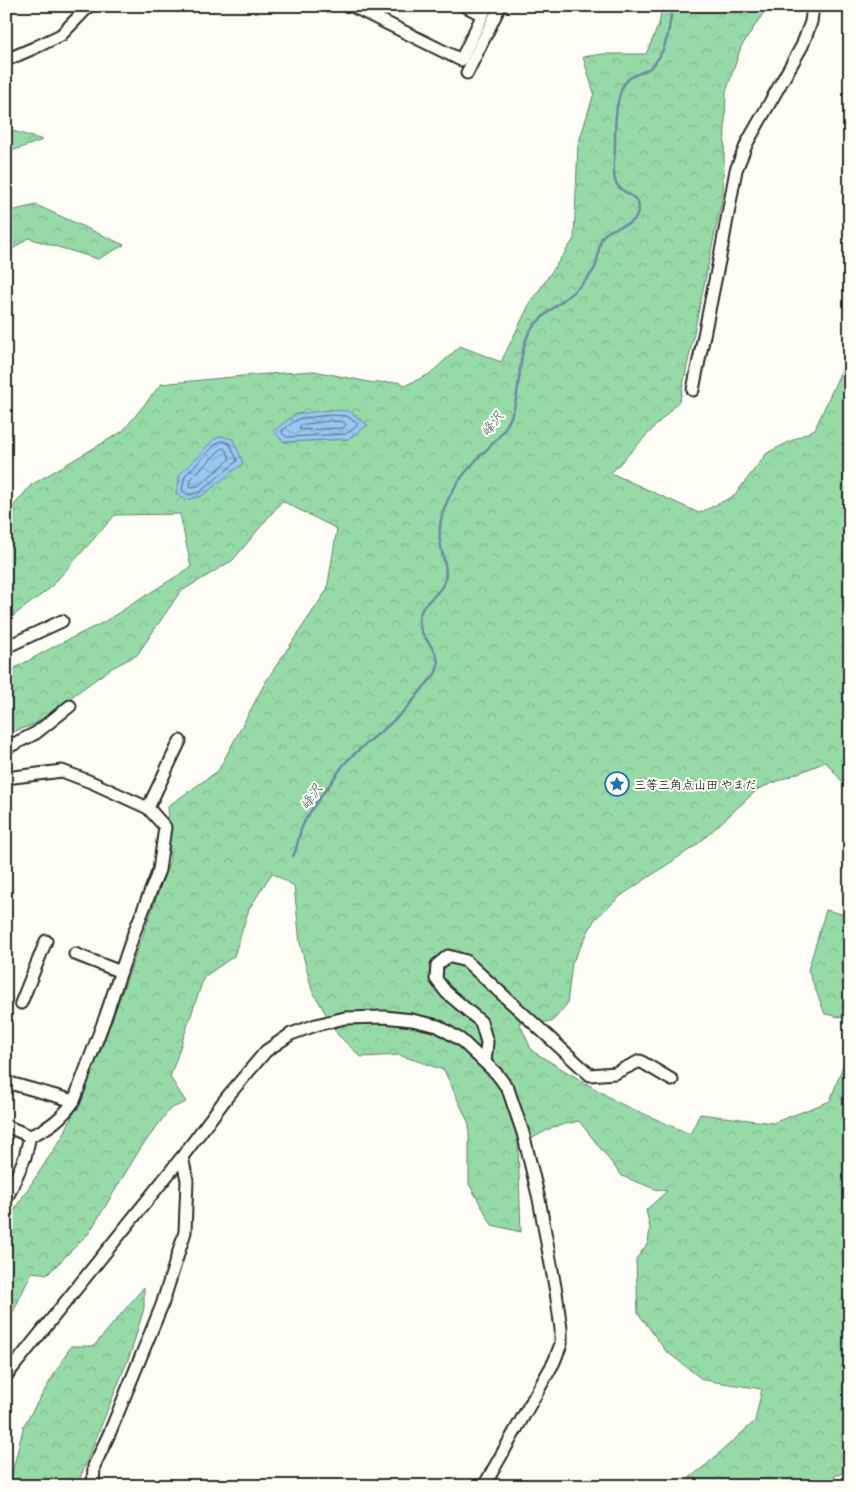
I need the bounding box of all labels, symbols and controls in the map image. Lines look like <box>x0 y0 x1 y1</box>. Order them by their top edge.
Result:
water label: 峰沢 <box>476 407 508 441</box>
place icon: 三等三角点山田 やまだ <box>604 771 630 797</box>
place label: 三等三角点山田 やまだ <box>634 777 757 792</box>
water label: 峰沢 <box>296 780 327 814</box>

